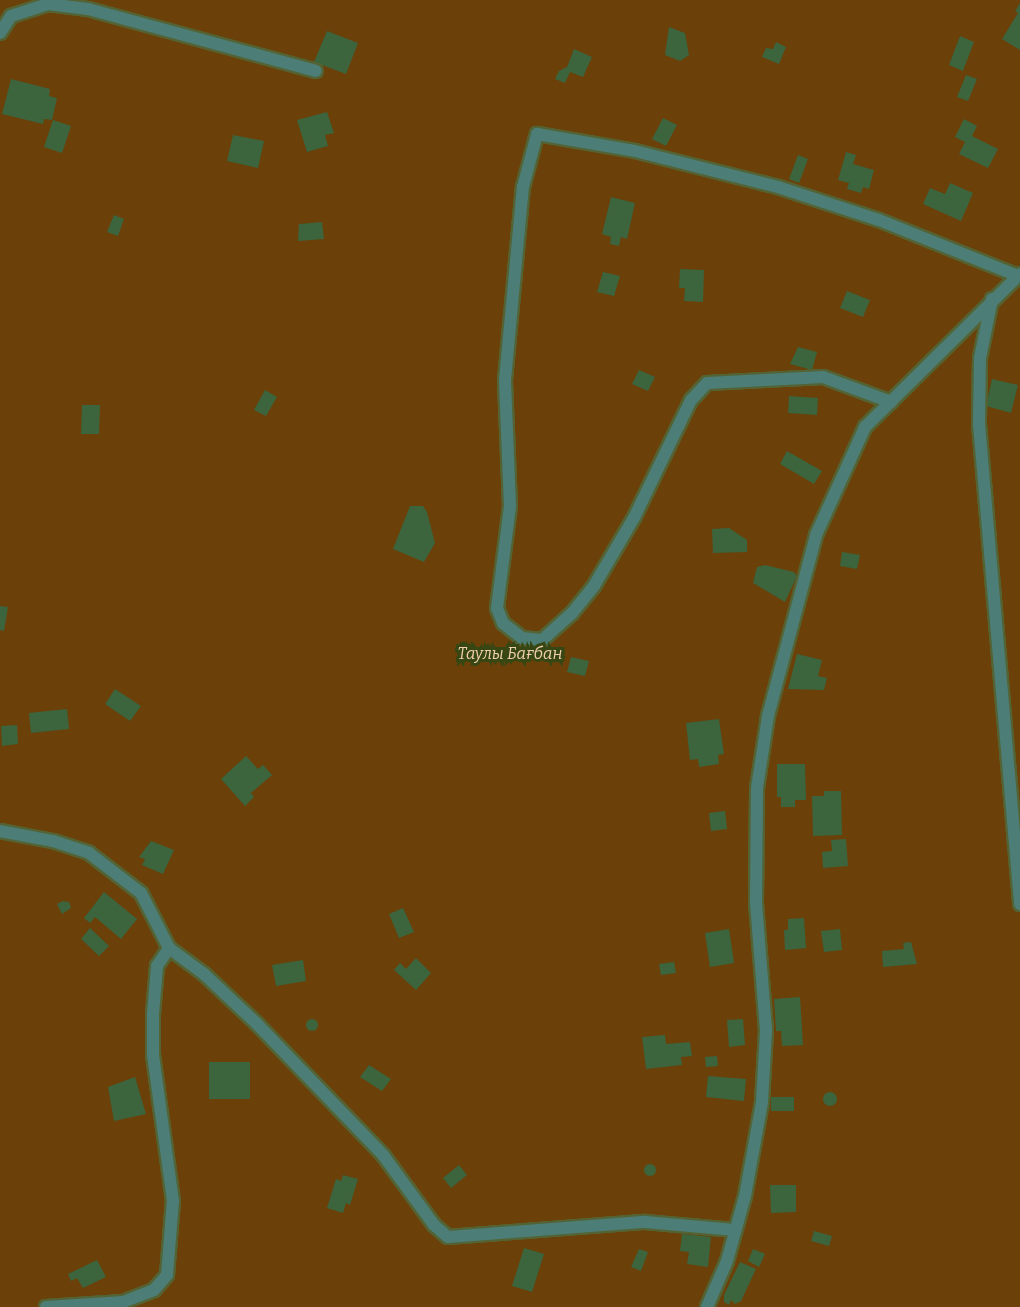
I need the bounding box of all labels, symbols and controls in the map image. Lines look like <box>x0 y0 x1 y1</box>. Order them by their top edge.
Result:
park label: Таулы Бағбан <box>458 644 562 664</box>

